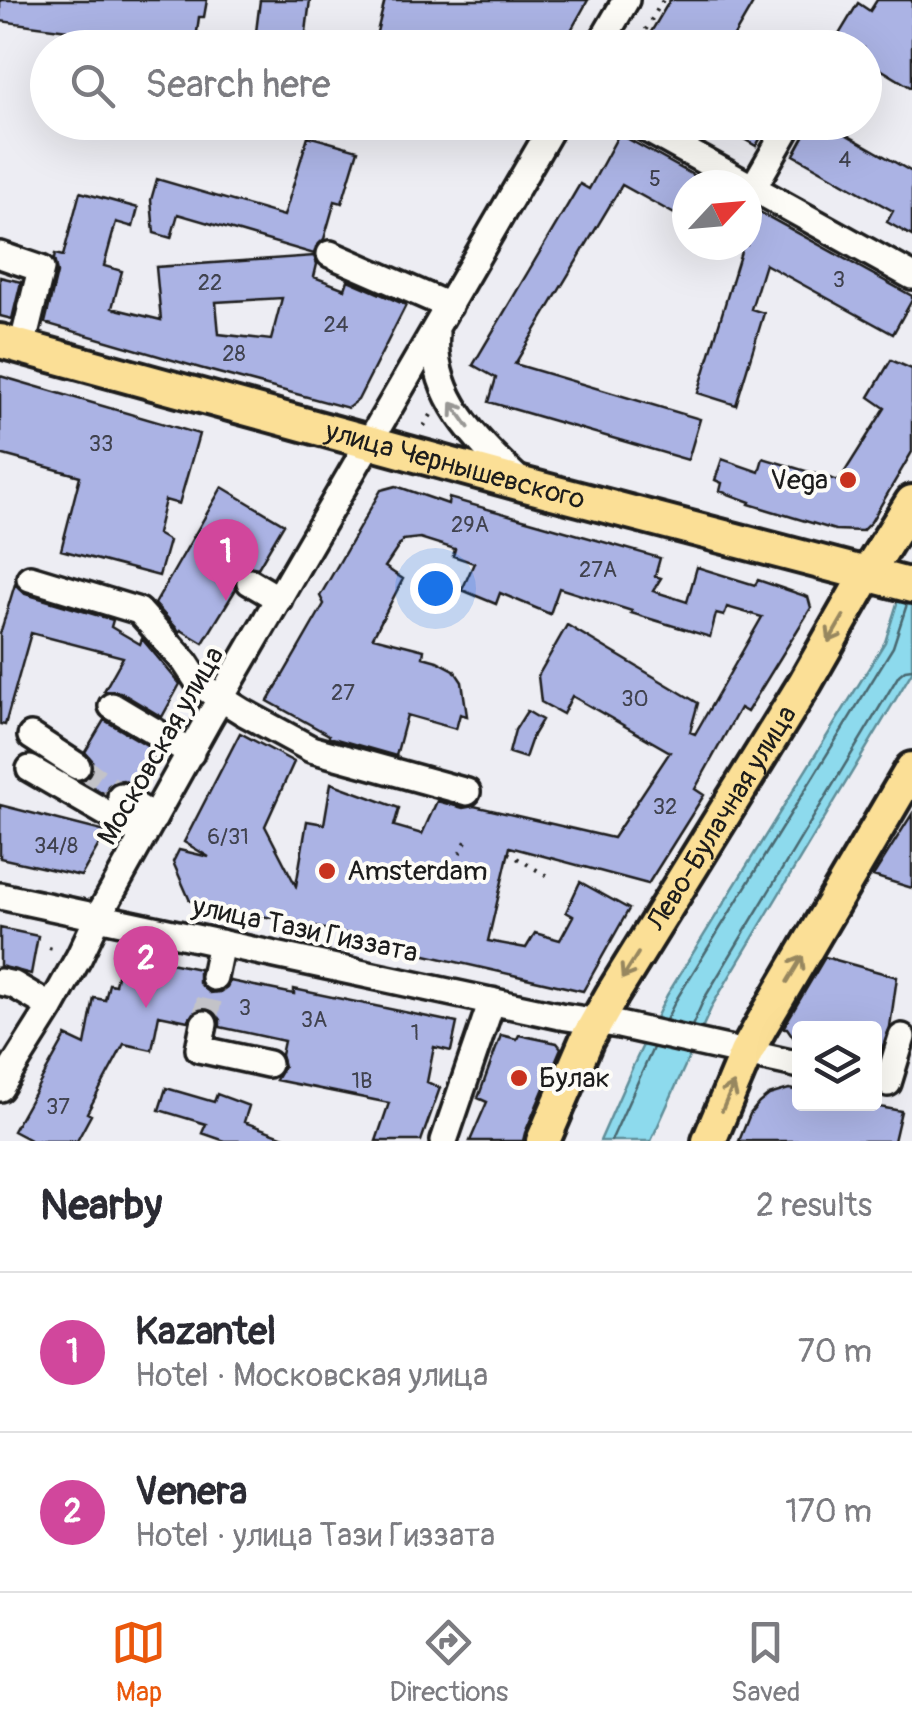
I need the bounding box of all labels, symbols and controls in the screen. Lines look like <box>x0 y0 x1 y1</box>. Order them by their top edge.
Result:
search box <box>30 30 882 140</box>
icon: search <box>65 58 120 113</box>
text: Search here <box>145 61 331 109</box>
house number: 4 <box>839 146 852 174</box>
house number: 5 <box>649 165 661 193</box>
north arrow <box>672 170 762 260</box>
house number: 3 <box>833 266 845 294</box>
house number: 22 <box>198 269 222 297</box>
house number: 24 <box>323 311 349 339</box>
house number: 28 <box>222 340 246 368</box>
one-way arrow <box>450 402 471 429</box>
street label: улица Чернышевского <box>321 413 589 517</box>
house number: 33 <box>89 430 113 458</box>
place label: Vega <box>770 463 828 498</box>
marker: Vega <box>837 469 859 491</box>
house number: 29А <box>451 511 489 539</box>
pin: 1 <box>194 518 258 601</box>
house number: 27А <box>579 556 617 584</box>
your location <box>410 563 461 614</box>
one-way arrow <box>826 614 846 643</box>
street label: Московская улица <box>90 641 232 851</box>
house number: 27 <box>331 679 355 707</box>
house number: 30 <box>621 685 649 713</box>
street label: Лево-Булачная улица <box>638 699 804 938</box>
house number: 32 <box>653 793 677 821</box>
house number: 6/31 <box>207 823 249 851</box>
house number: 34/8 <box>34 832 78 860</box>
place label: Amsterdam <box>347 854 488 889</box>
marker: Amsterdam <box>316 860 338 882</box>
street label: улица Тази Гиззата <box>188 889 421 971</box>
pin: 2 <box>114 926 178 1008</box>
one-way arrow <box>620 951 640 980</box>
one-way arrow <box>785 955 805 984</box>
house number: 3 <box>239 994 251 1022</box>
house number: 3А <box>301 1006 327 1034</box>
house number: 1 <box>411 1019 419 1047</box>
map controls <box>792 1021 882 1111</box>
button: layers <box>792 1021 882 1111</box>
place label: Булак <box>539 1061 610 1096</box>
house number: 1В <box>351 1067 373 1095</box>
marker: Булак <box>508 1067 530 1089</box>
one-way arrow <box>720 1082 738 1113</box>
house number: 37 <box>46 1093 70 1121</box>
text: Nearby <box>40 1180 162 1232</box>
text: 2 results <box>756 1186 872 1226</box>
text: Kazantel <box>135 1308 276 1356</box>
text: 1 <box>66 1332 79 1372</box>
text: 70 m <box>798 1332 872 1372</box>
text: Hotel · Московская улица <box>135 1356 488 1396</box>
text: Venera <box>135 1468 247 1516</box>
text: 2 <box>64 1492 81 1532</box>
text: 170 m <box>785 1492 872 1532</box>
text: Hotel · улица Тази Гиззата <box>135 1516 495 1556</box>
tab: Map <box>111 1615 166 1710</box>
tab: Directions <box>389 1615 508 1710</box>
tab: Saved <box>731 1615 801 1710</box>

